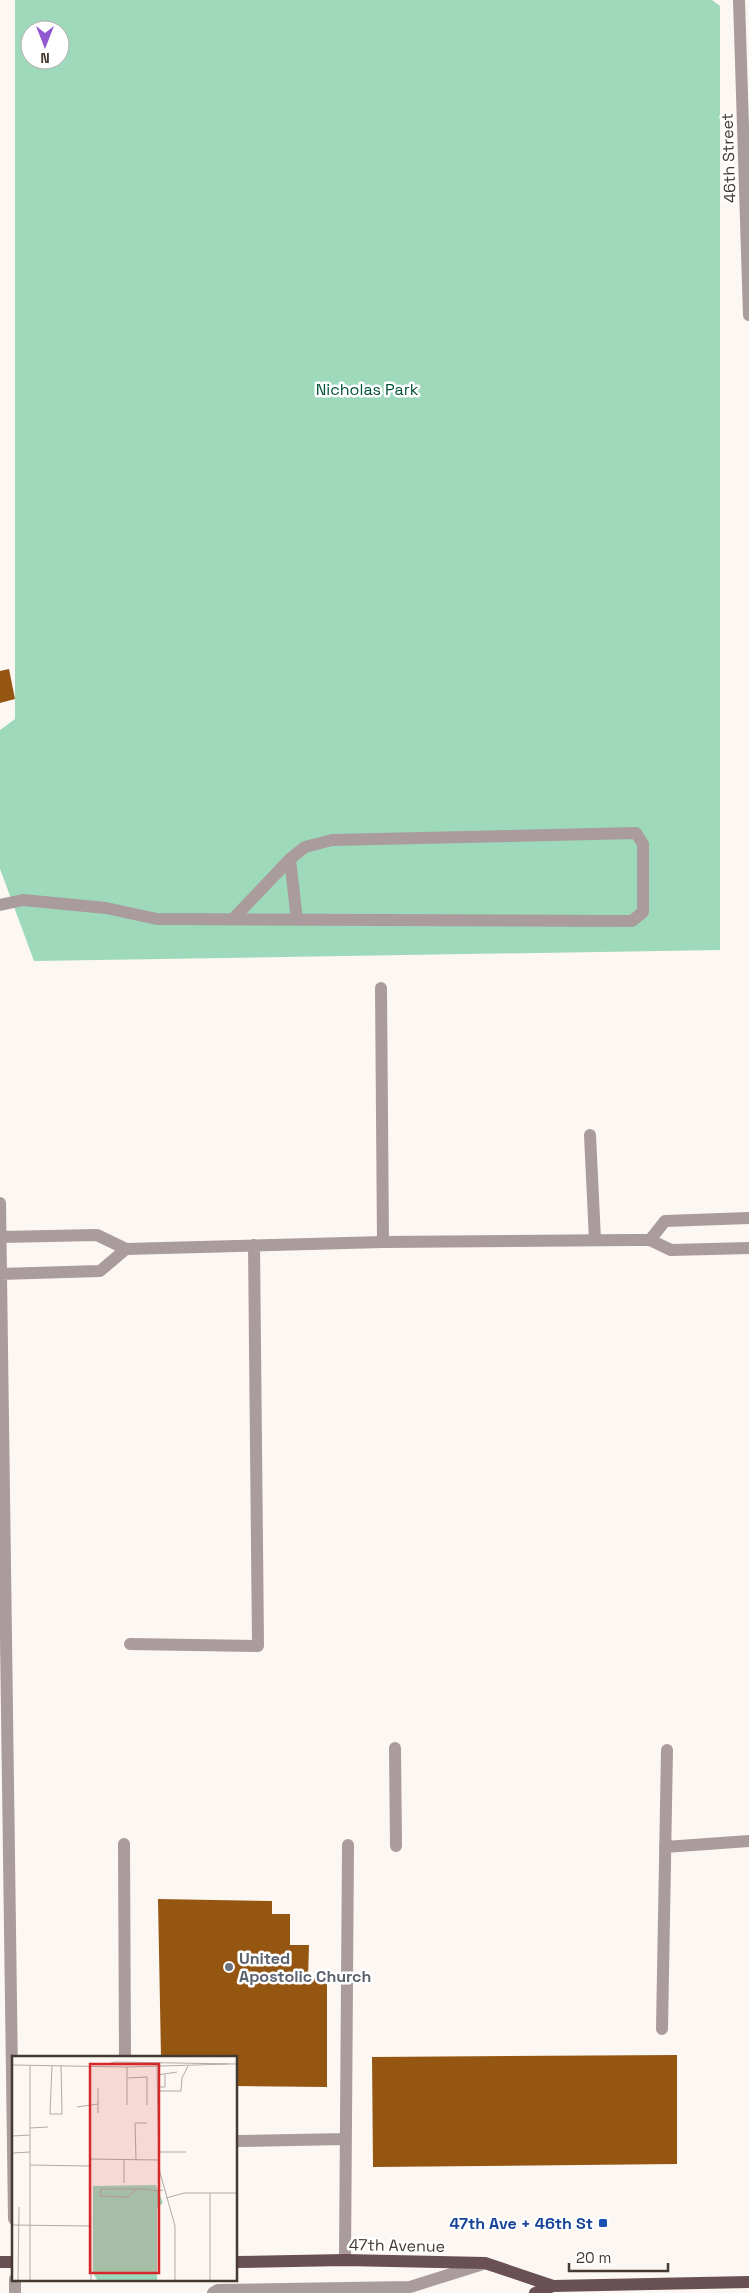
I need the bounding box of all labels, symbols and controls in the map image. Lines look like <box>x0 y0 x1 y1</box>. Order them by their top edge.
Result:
north arrow <box>20 20 70 70</box>
text: N <box>40 49 50 67</box>
street label: 46th Street <box>716 113 741 203</box>
park label: Nicholas Park <box>316 379 419 400</box>
place label: United Apostolic Church <box>239 1948 371 1987</box>
marker: United Apostolic Church <box>223 1961 235 1973</box>
inset map <box>12 2056 238 2280</box>
place label: 47th Ave + 46th St <box>450 2213 593 2234</box>
marker: 47th Ave + 46th St <box>597 2217 609 2229</box>
street label: 47th Avenue <box>349 2234 445 2257</box>
scale bar <box>569 2240 668 2272</box>
text: 20 m <box>576 2248 611 2267</box>

